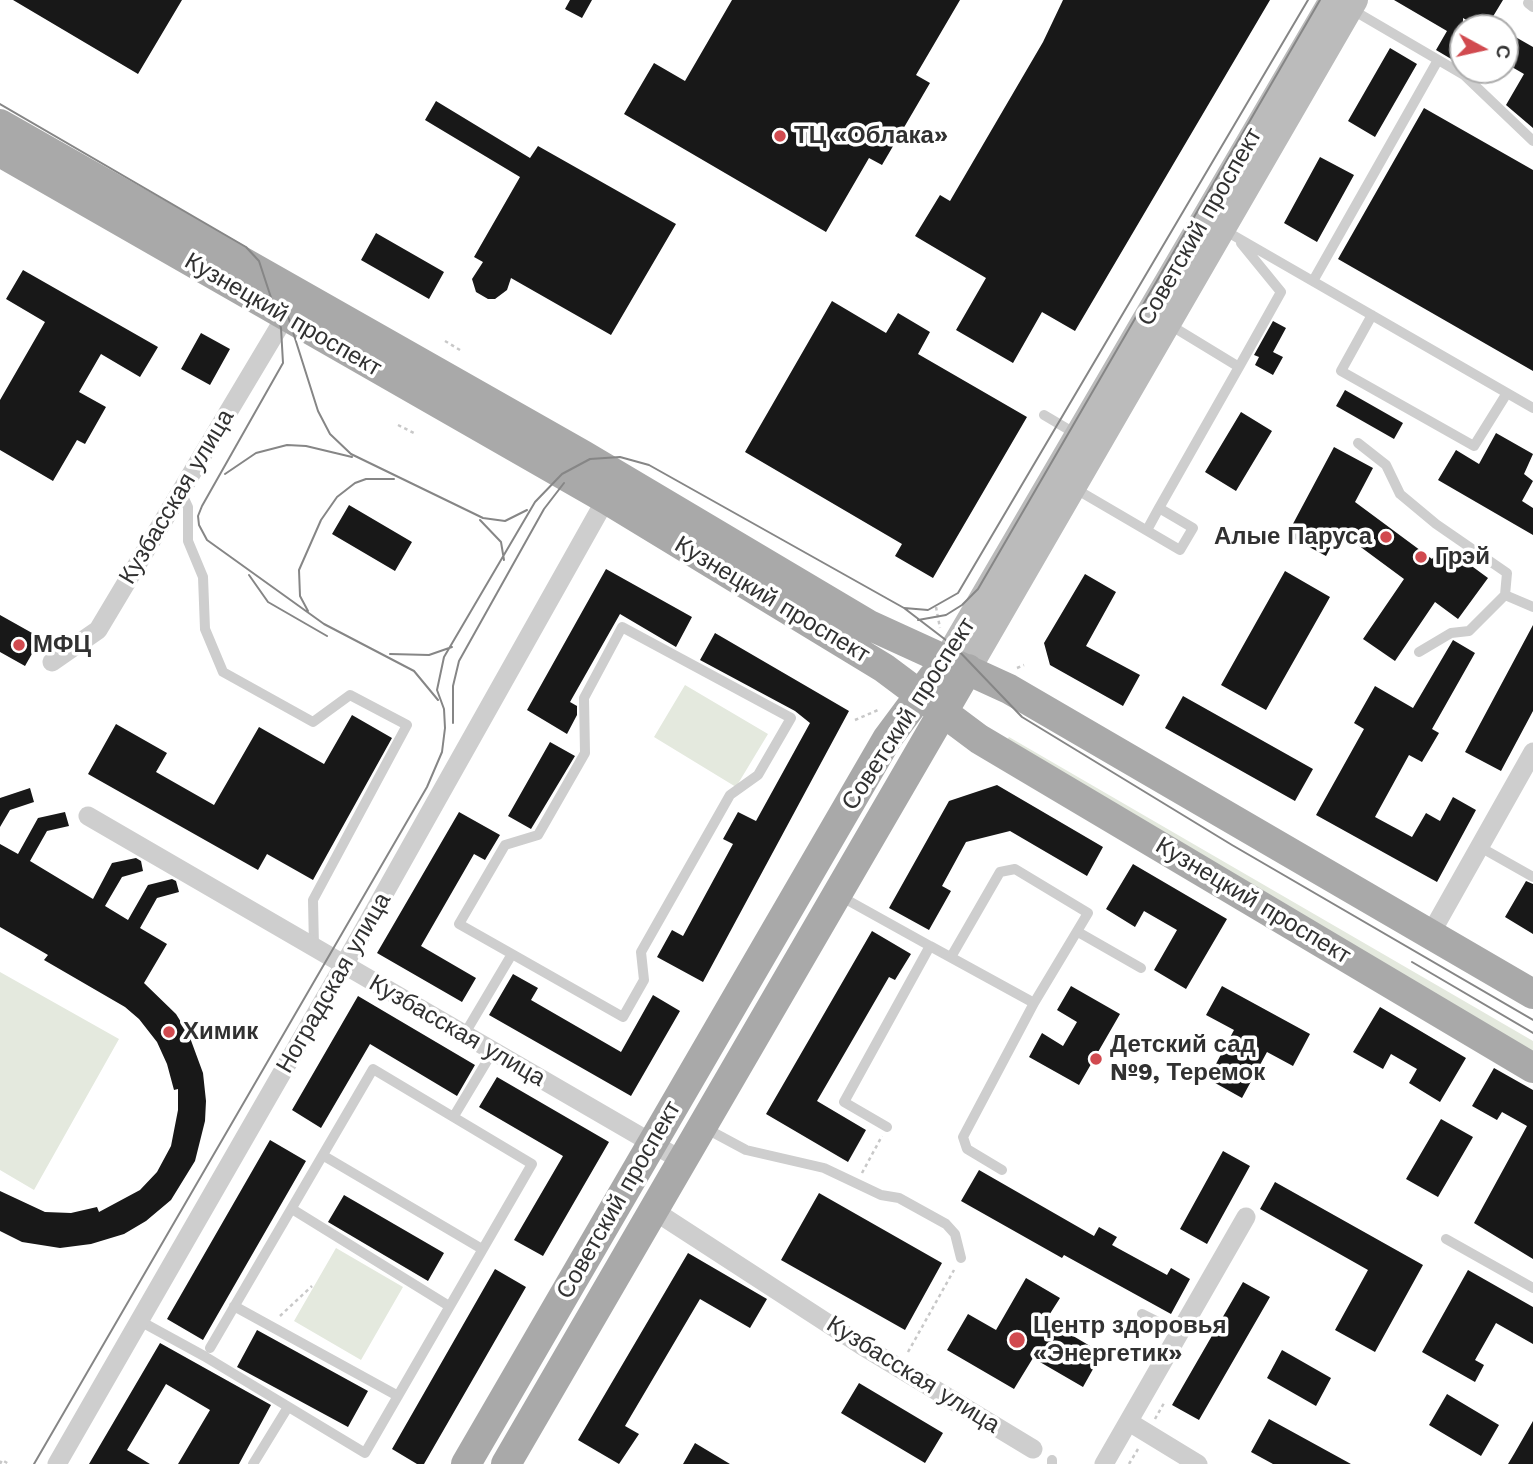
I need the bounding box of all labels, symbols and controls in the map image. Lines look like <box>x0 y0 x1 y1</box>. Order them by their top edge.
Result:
north arrow <box>1449 14 1519 84</box>
text: С <box>1491 43 1516 60</box>
place label: ТЦ «Облака» <box>794 122 948 150</box>
street label: Советский проспект <box>1132 123 1268 331</box>
marker: ТЦ «Облака» <box>772 128 788 144</box>
street label: Кузнецкий проспект <box>179 247 387 383</box>
street label: Кузбасская улица <box>113 404 241 590</box>
place label: Алые Паруса <box>1214 523 1372 551</box>
marker: Алые Паруса <box>1378 529 1394 545</box>
street label: Кузнецкий проспект <box>669 530 875 670</box>
place label: Грэй <box>1435 543 1490 571</box>
marker: Грэй <box>1413 549 1429 565</box>
street label: Советский проспект <box>836 612 982 816</box>
place label: МФЦ <box>33 631 91 659</box>
marker: МФЦ <box>11 637 27 653</box>
street label: Кузнецкий проспект <box>1150 831 1356 971</box>
street label: Ноградская улица <box>271 888 397 1078</box>
street label: Кузбасская улица <box>364 969 550 1093</box>
place label: Химик <box>183 1018 258 1046</box>
marker: Химик <box>161 1024 177 1040</box>
place label: Детский сад №9, Теремок <box>1110 1031 1265 1087</box>
marker: Детский сад №9, Теремок <box>1088 1051 1104 1067</box>
street label: Советский проспект <box>551 1096 687 1304</box>
street label: Кузбасская улица <box>821 1310 1005 1440</box>
place label: Центр здоровья «Энергетик» <box>1033 1312 1227 1368</box>
marker: Центр здоровья «Энергетик» <box>1007 1330 1027 1350</box>

